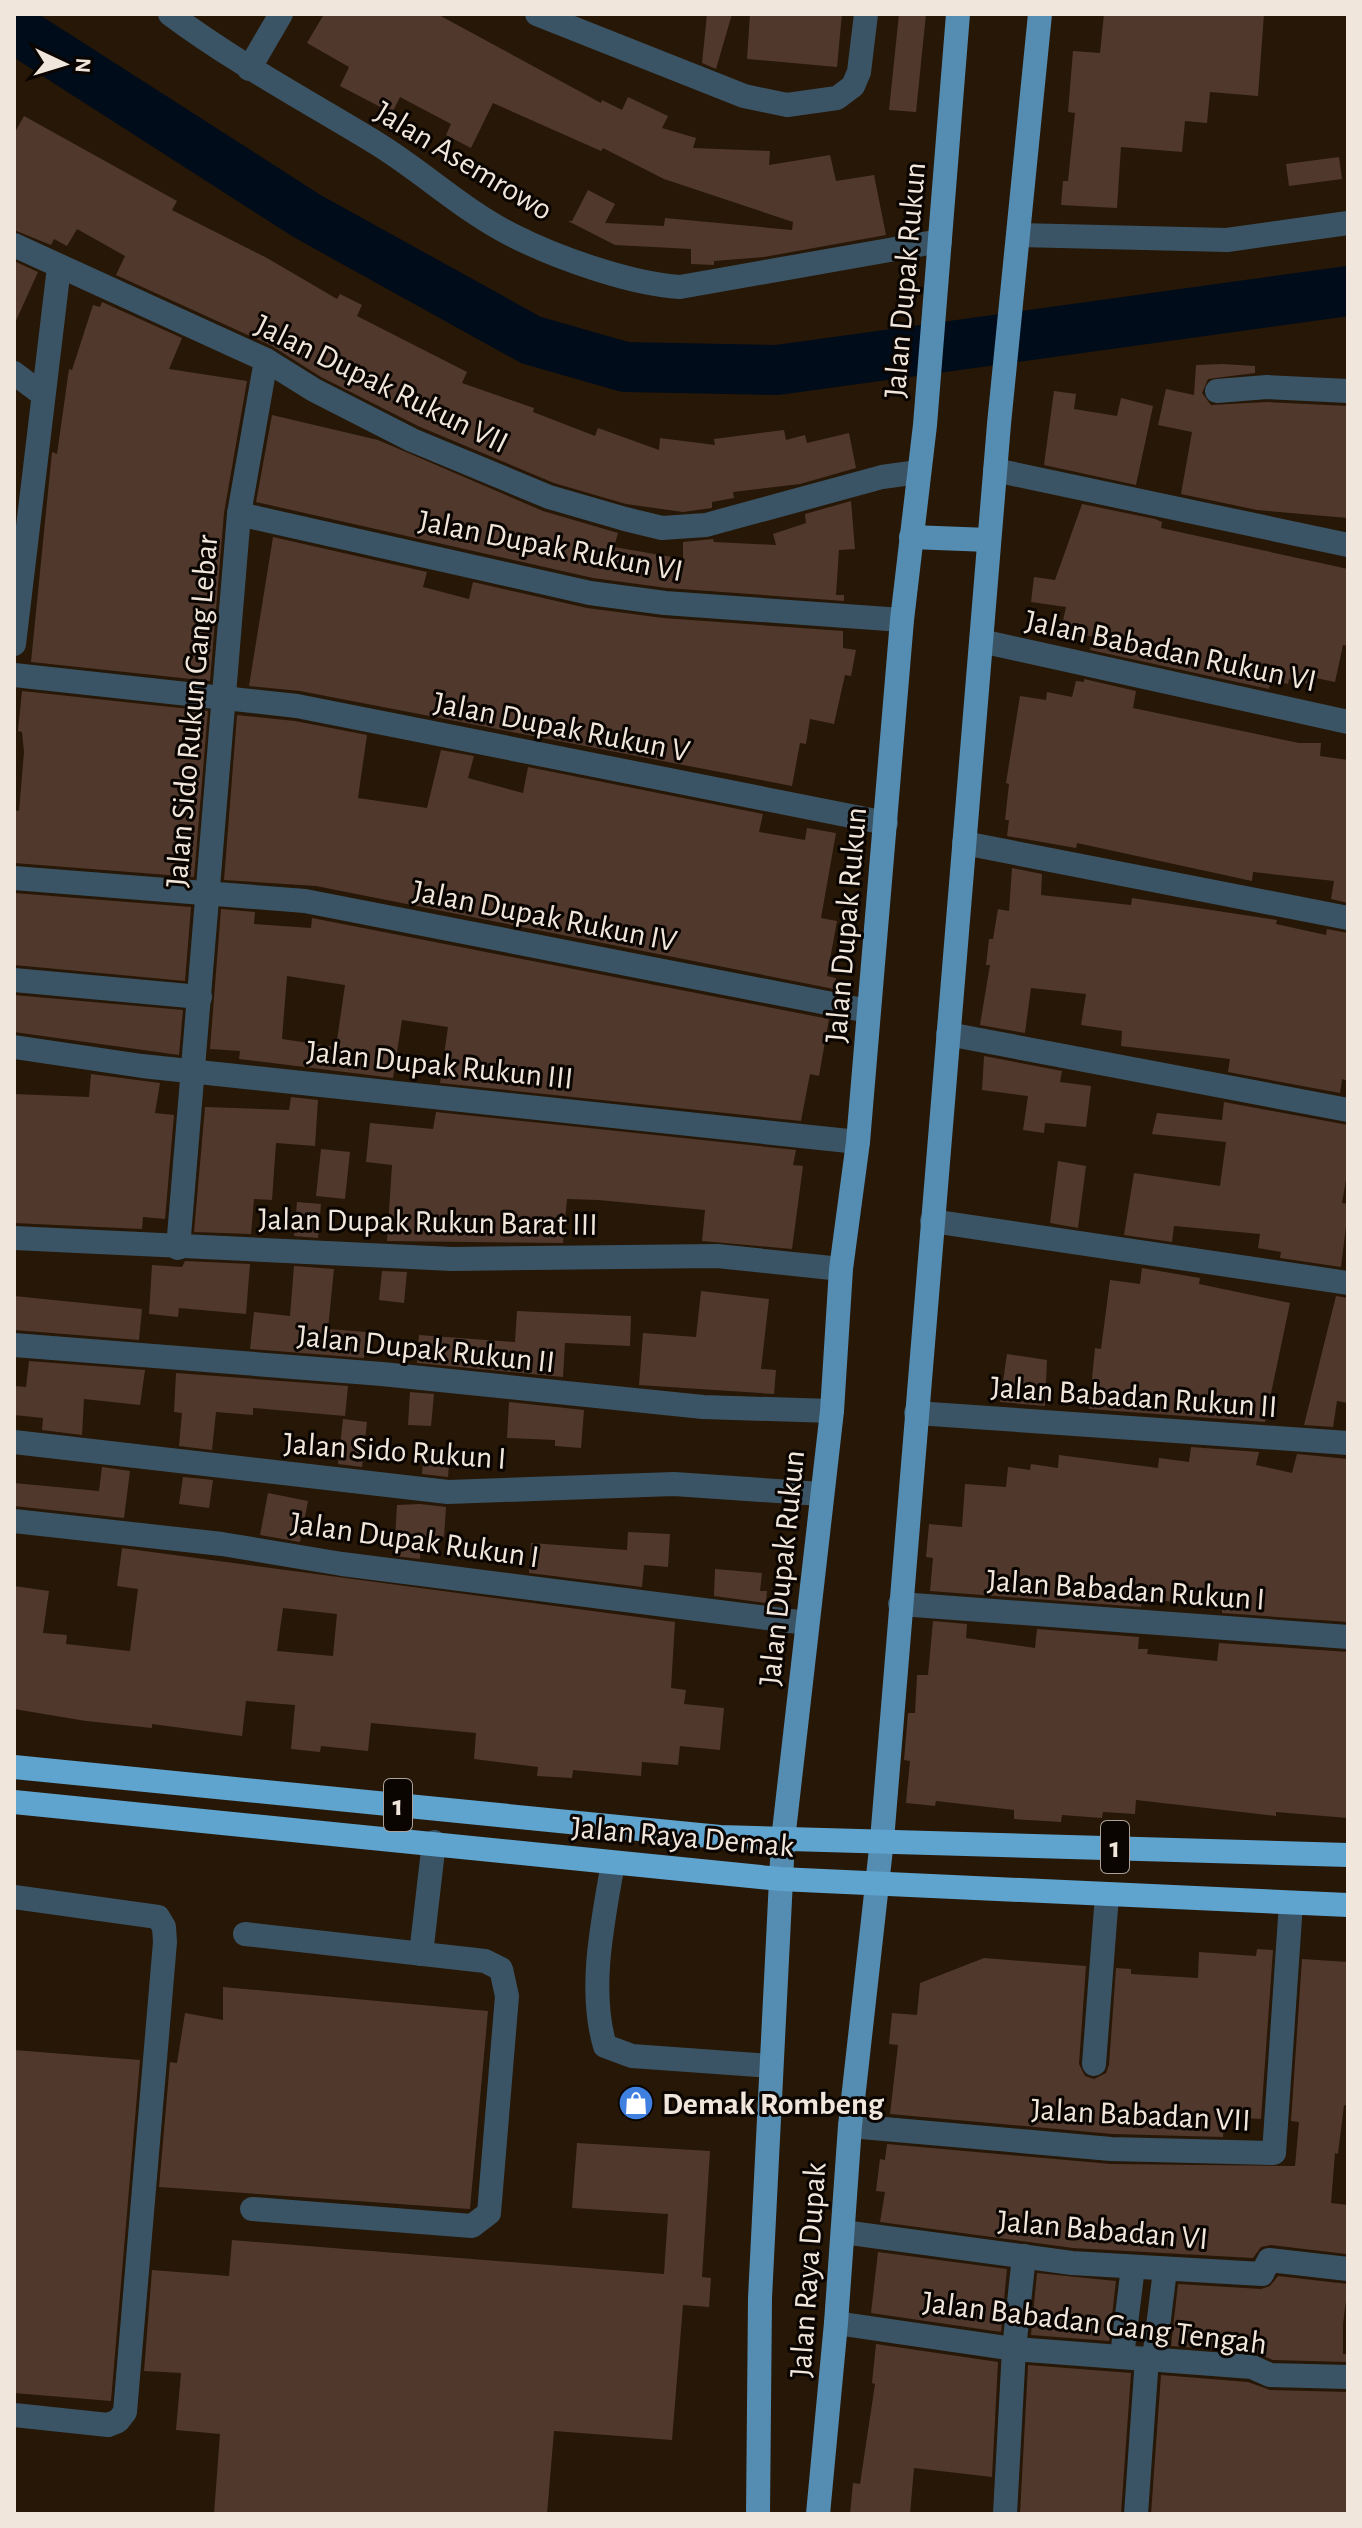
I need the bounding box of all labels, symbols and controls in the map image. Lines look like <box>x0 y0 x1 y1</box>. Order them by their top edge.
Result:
north arrow <box>24 24 104 104</box>
text: N <box>71 57 94 74</box>
street label: Jalan Asemrowo <box>369 95 558 226</box>
street label: Jalan Dupak Rukun <box>879 161 931 399</box>
street label: Jalan Dupak Rukun VII <box>250 309 513 459</box>
street label: Jalan Dupak Rukun VI <box>416 505 686 587</box>
street label: Jalan Sido Rukun Gang Lebar <box>161 533 223 889</box>
street label: Jalan Babadan Rukun VI <box>1022 604 1319 697</box>
street label: Jalan Dupak Rukun V <box>431 686 692 767</box>
street label: Jalan Dupak Rukun <box>820 806 872 1044</box>
street label: Jalan Dupak Rukun IV <box>410 875 679 957</box>
street label: Jalan Dupak Rukun III <box>305 1035 575 1095</box>
street label: Jalan Dupak Rukun Barat III <box>258 1203 598 1241</box>
street label: Jalan Dupak Rukun II <box>295 1320 556 1378</box>
street label: Jalan Babadan Rukun II <box>990 1371 1278 1423</box>
street label: Jalan Sido Rukun I <box>283 1427 507 1475</box>
street label: Jalan Dupak Rukun <box>754 1449 810 1687</box>
street label: Jalan Dupak Rukun I <box>289 1507 541 1573</box>
street label: Jalan Babadan Rukun I <box>986 1564 1266 1616</box>
road number: 1 <box>384 1779 412 1831</box>
street label: Jalan Raya Demak <box>570 1811 796 1863</box>
road number: 1 <box>1101 1821 1129 1873</box>
shop icon: Demak Rombeng <box>617 2084 655 2122</box>
place label: Demak Rombeng <box>662 2088 885 2120</box>
street label: Jalan Babadan VII <box>1031 2093 1251 2137</box>
street label: Jalan Raya Dupak <box>785 2161 832 2379</box>
street label: Jalan Babadan VI <box>996 2205 1209 2255</box>
street label: Jalan Babadan Gang Tengah <box>921 2286 1269 2360</box>

